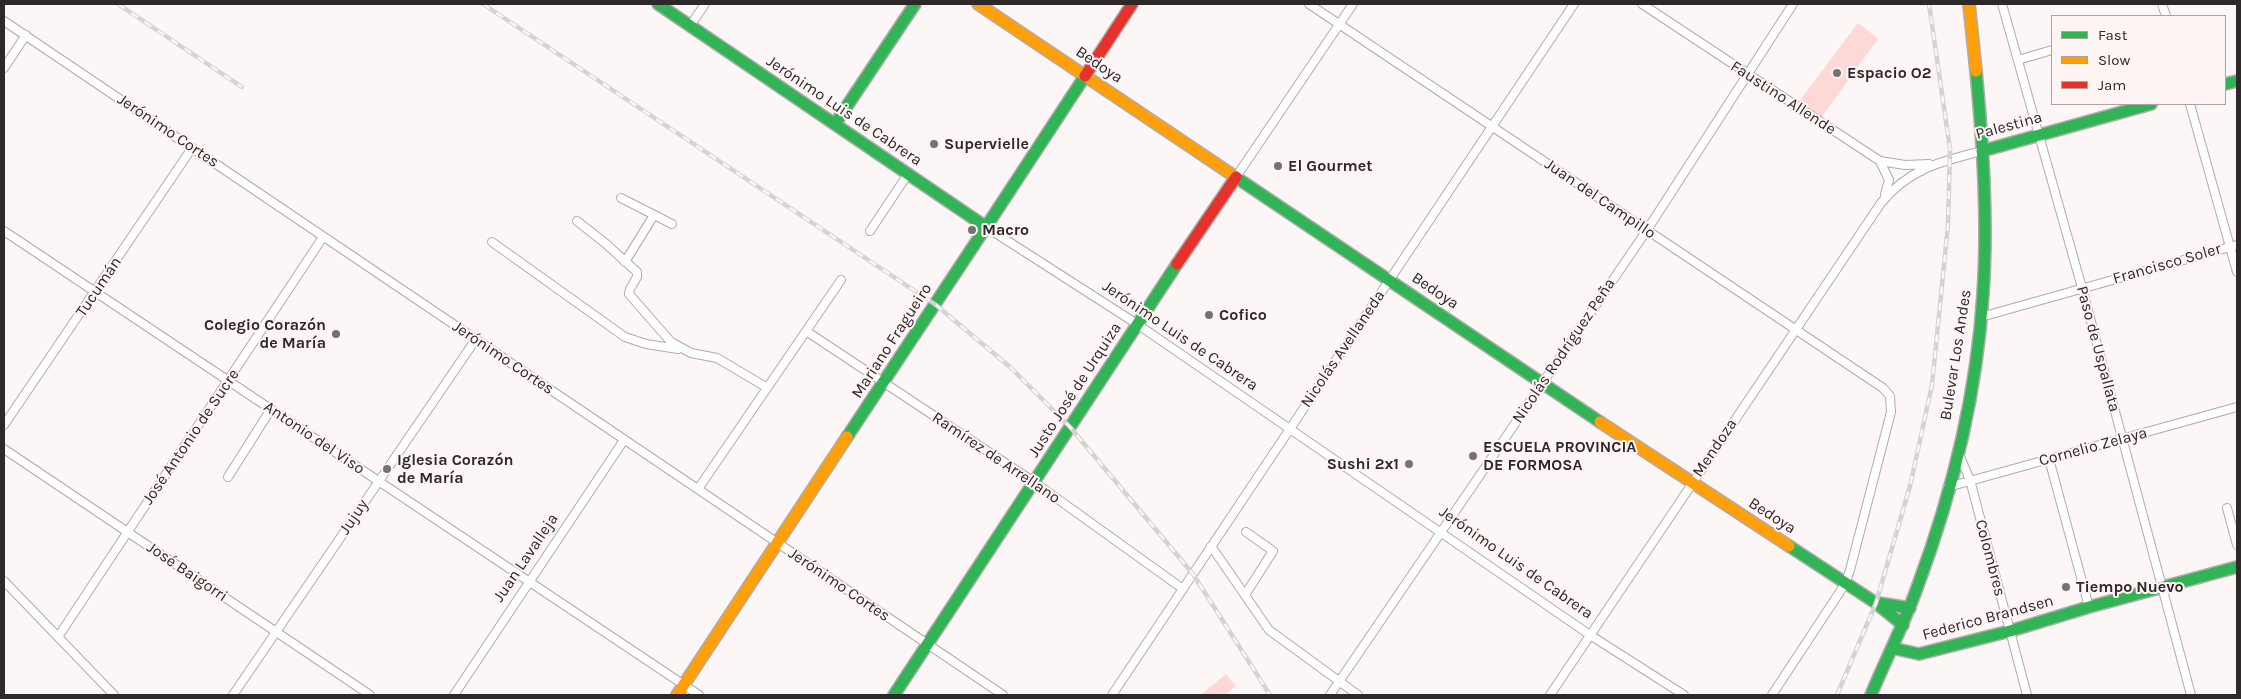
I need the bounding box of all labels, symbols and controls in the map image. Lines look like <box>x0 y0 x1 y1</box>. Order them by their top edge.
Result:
legend <box>2051 15 2226 105</box>
text: Fast <box>2098 26 2127 44</box>
street label: Bedoya <box>1072 42 1126 88</box>
text: Slow <box>2098 51 2130 69</box>
street label: Jerónimo Luis de Cabrera <box>763 52 925 170</box>
street label: Faustino Allende <box>1727 57 1839 139</box>
place label: Espacio O2 <box>1847 63 1931 83</box>
marker: Espacio O2 <box>1831 67 1843 79</box>
text: Jam <box>2098 76 2126 94</box>
street label: Jerónimo Cortes <box>114 90 222 172</box>
street label: Palestina <box>1974 108 2044 144</box>
place label: Supervielle <box>944 134 1029 154</box>
marker: Supervielle <box>928 138 940 150</box>
street label: Juan del Campillo <box>1541 155 1659 243</box>
place label: El Gourmet <box>1288 156 1372 176</box>
marker: El Gourmet <box>1272 160 1284 172</box>
place label: Macro <box>982 220 1029 240</box>
marker: Macro <box>966 224 978 236</box>
street label: Francisco Soler <box>2111 239 2223 289</box>
street label: Tucumán <box>72 253 126 321</box>
street label: Bedoya <box>1408 268 1462 314</box>
street label: Nicolás Rodríguez Peña <box>1508 275 1620 427</box>
street label: Jerónimo Luis de Cabrera <box>1099 277 1261 395</box>
street label: Mariano Fragueiro <box>848 280 936 402</box>
street label: Paso de Uspallata <box>2072 284 2124 414</box>
street label: Nicolás Avellaneda <box>1297 287 1389 411</box>
street label: Bulevar Los Andes <box>1936 288 1976 422</box>
place label: Cofico <box>1219 305 1267 325</box>
marker: Cofico <box>1203 309 1215 321</box>
place label: Colegio Corazón de María <box>204 315 326 353</box>
street label: Jerónimo Cortes <box>449 317 557 399</box>
street label: Justo José de Urquiza <box>1024 319 1126 461</box>
marker: Colegio Corazón de María <box>330 328 342 340</box>
street label: José Antonio de Sucre <box>138 366 244 508</box>
street label: Antonio del Viso <box>260 397 368 479</box>
street label: Ramírez de Arrellano <box>928 408 1064 508</box>
street label: Mendoza <box>1689 415 1741 481</box>
street label: Cornelio Zelaya <box>2037 423 2149 471</box>
place label: ESCUELA PROVINCIA DE FORMOSA <box>1483 437 1636 475</box>
place label: Iglesia Corazón de María <box>397 450 513 488</box>
marker: ESCUELA PROVINCIA DE FORMOSA <box>1467 450 1479 462</box>
place label: Sushi 2x1 <box>1327 454 1399 474</box>
marker: Sushi 2x1 <box>1403 458 1415 470</box>
marker: Iglesia Corazón de María <box>381 463 393 475</box>
street label: Bedoya <box>1745 494 1799 538</box>
street label: Jujuy <box>335 496 373 538</box>
street label: Jerónimo Luis de Cabrera <box>1435 503 1597 623</box>
street label: Juan Lavalleja <box>489 510 563 606</box>
street label: Colombres <box>1971 518 2009 598</box>
street label: José Baigorri <box>143 538 231 606</box>
street label: Jerónimo Cortes <box>785 544 893 626</box>
place label: Tiempo Nuevo <box>2076 577 2184 597</box>
marker: Tiempo Nuevo <box>2060 581 2072 593</box>
street label: Federico Brandsen <box>1920 591 2056 645</box>

